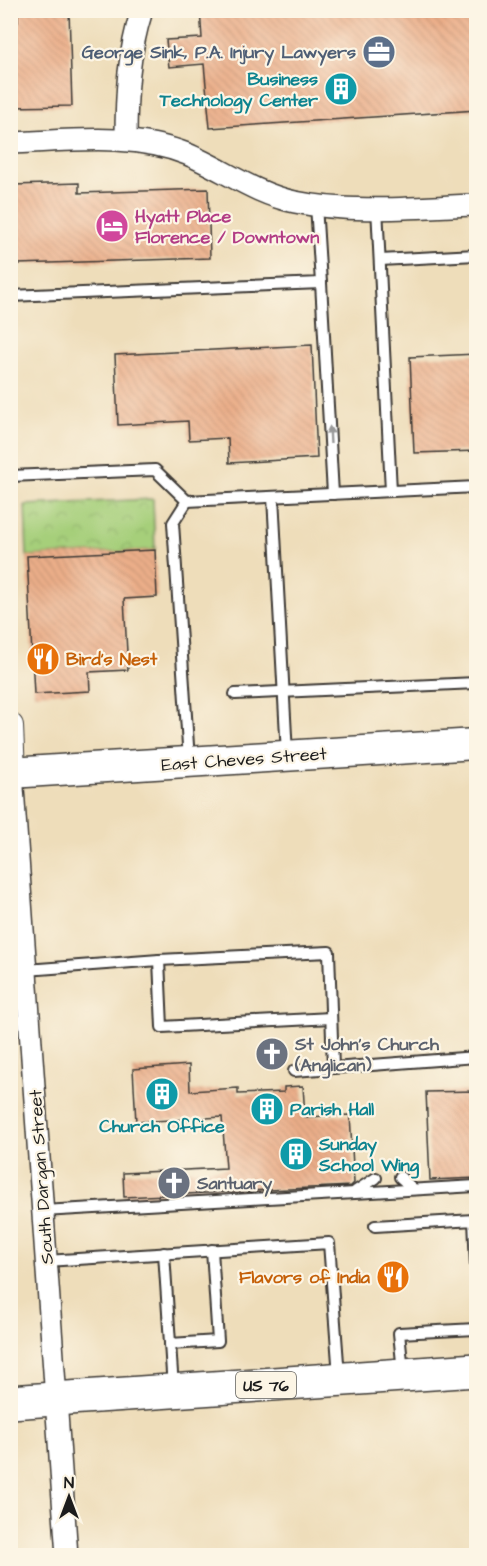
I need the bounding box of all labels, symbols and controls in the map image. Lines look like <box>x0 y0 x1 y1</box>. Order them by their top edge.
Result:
office icon: George Sink, P.A. Injury Lawyers <box>361 34 397 70</box>
place label: George Sink, P.A. Injury Lawyers <box>82 40 356 66</box>
place label: Business Technology Center <box>159 67 318 114</box>
building icon: Business Technology Center <box>323 71 359 107</box>
place label: Hyatt Place Florence / Downtown <box>135 204 319 250</box>
hotel icon: Hyatt Place Florence / Downtown <box>94 208 130 244</box>
one-way arrow <box>326 426 335 445</box>
restaurant icon: Bird's Nest <box>25 641 61 677</box>
place label: Bird's Nest <box>66 647 158 672</box>
street label: East Cheves Street <box>161 741 328 778</box>
place label: St John's Church (Anglican) <box>294 1032 440 1079</box>
church icon: St John's Church (Anglican) <box>254 1036 290 1072</box>
building icon: Church Office <box>144 1076 180 1112</box>
street label: South Dargan Street <box>23 1088 61 1265</box>
building icon: Parish Hall <box>249 1091 285 1127</box>
place label: Parish Hall <box>290 1097 374 1122</box>
place label: Church Office <box>99 1114 225 1139</box>
place label: Sunday School Wing <box>318 1132 420 1179</box>
building icon: Sunday School Wing <box>278 1136 314 1172</box>
church icon: Santuary <box>156 1165 192 1201</box>
place label: Santuary <box>196 1171 272 1197</box>
restaurant icon: Flavors of India <box>375 1259 411 1295</box>
place label: Flavors of India <box>239 1265 371 1290</box>
road number: US 76 <box>236 1372 296 1398</box>
north arrow <box>39 1467 99 1527</box>
text: N <box>64 1472 74 1494</box>

